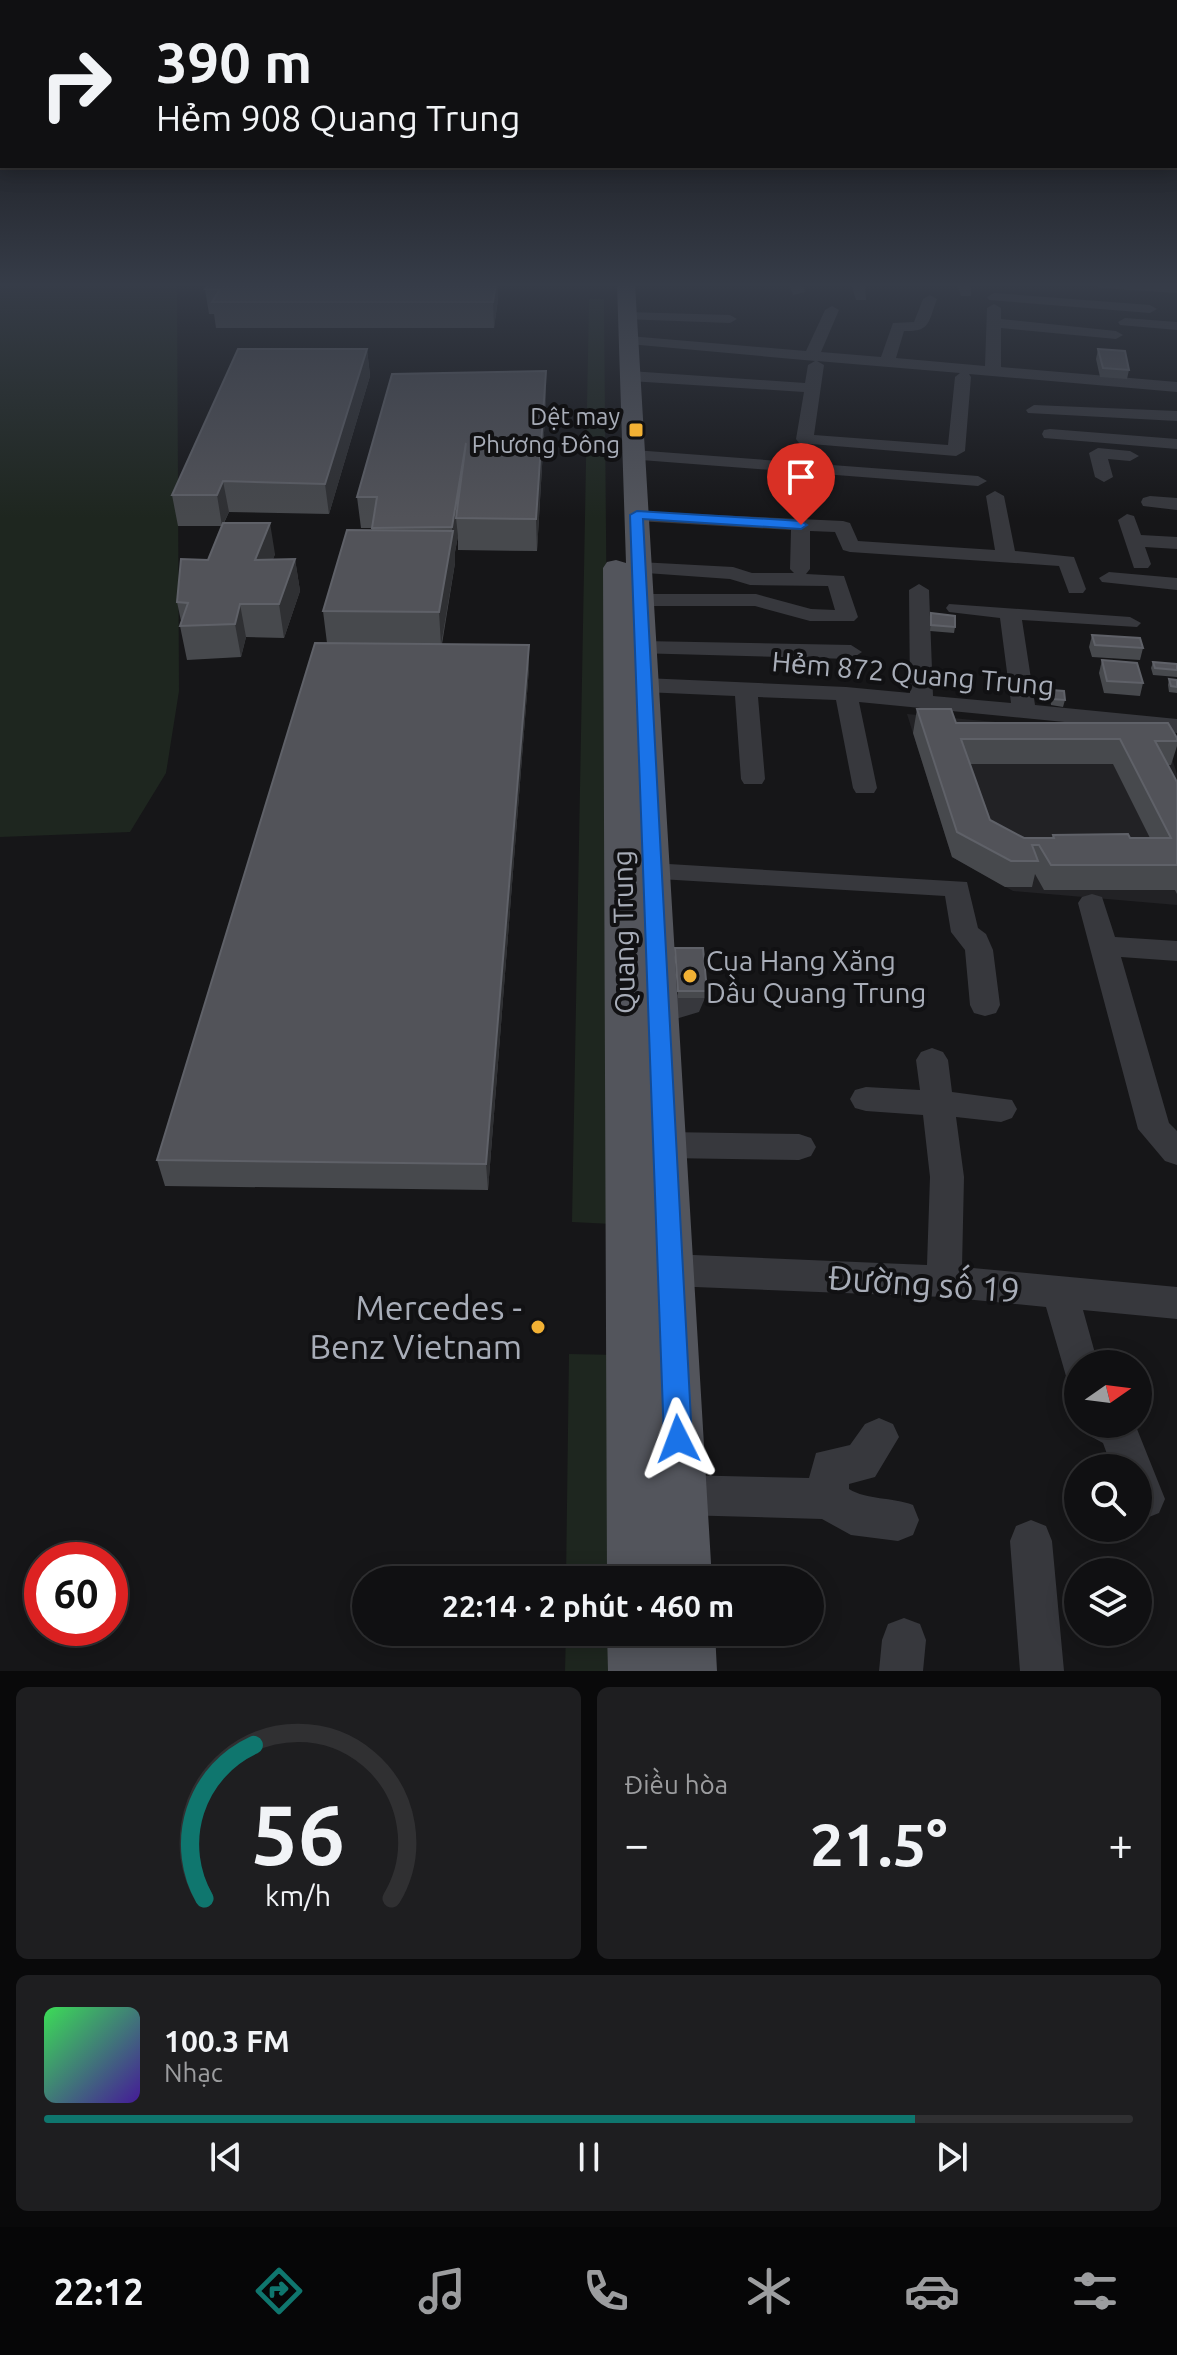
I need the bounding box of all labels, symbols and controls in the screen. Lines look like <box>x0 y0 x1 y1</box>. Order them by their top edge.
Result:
text: 390 m <box>156 31 312 94</box>
icon: right <box>24 32 128 136</box>
text: Hẻm 908 Quang Trung <box>156 97 520 138</box>
place label: Dệt may Phương Đông <box>472 403 620 458</box>
marker: Dệt may Phương Đông <box>627 421 645 439</box>
pin <box>767 443 835 525</box>
icon: arrive <box>779 455 823 499</box>
street label: Hẻm 872 Quang Trung <box>771 645 1055 701</box>
street label: Quang Trung <box>606 850 640 1014</box>
place label: Cua Hang Xăng Dầu Quang Trung <box>706 945 926 1008</box>
marker: Cua Hang Xăng Dầu Quang Trung <box>681 967 699 985</box>
street label: Đường số 19 <box>827 1254 1021 1309</box>
place label: Mercedes - Benz Vietnam <box>310 1288 522 1365</box>
marker: Mercedes - Benz Vietnam <box>529 1318 547 1336</box>
north arrow <box>1064 1350 1152 1438</box>
map controls <box>1064 1350 1152 1646</box>
position arrow <box>636 1397 720 1481</box>
button: search <box>1064 1454 1152 1542</box>
speed limit sign: 60 <box>24 1542 128 1646</box>
button: layers <box>1064 1558 1152 1646</box>
text: 22:14 · 2 phút · 460 m <box>442 1589 734 1623</box>
text: Điều hòa <box>625 1770 728 1799</box>
text: 56 <box>251 1787 345 1881</box>
text: 21.5° <box>810 1810 947 1877</box>
text: − <box>625 1819 649 1868</box>
text: + <box>1108 1819 1133 1868</box>
text: km/h <box>265 1879 331 1911</box>
text: 100.3 FM <box>164 2024 290 2058</box>
text: Nhạc <box>164 2058 223 2087</box>
icon: previous <box>204 2135 248 2179</box>
icon: pause <box>567 2135 611 2179</box>
icon: next <box>930 2135 974 2179</box>
icon: directions <box>251 2263 307 2319</box>
icon: music <box>414 2263 470 2319</box>
icon: phone <box>578 2263 634 2319</box>
icon: climate <box>741 2263 797 2319</box>
icon: car <box>904 2263 960 2319</box>
icon: filters <box>1067 2263 1123 2319</box>
text: 22:12 <box>54 2271 144 2312</box>

